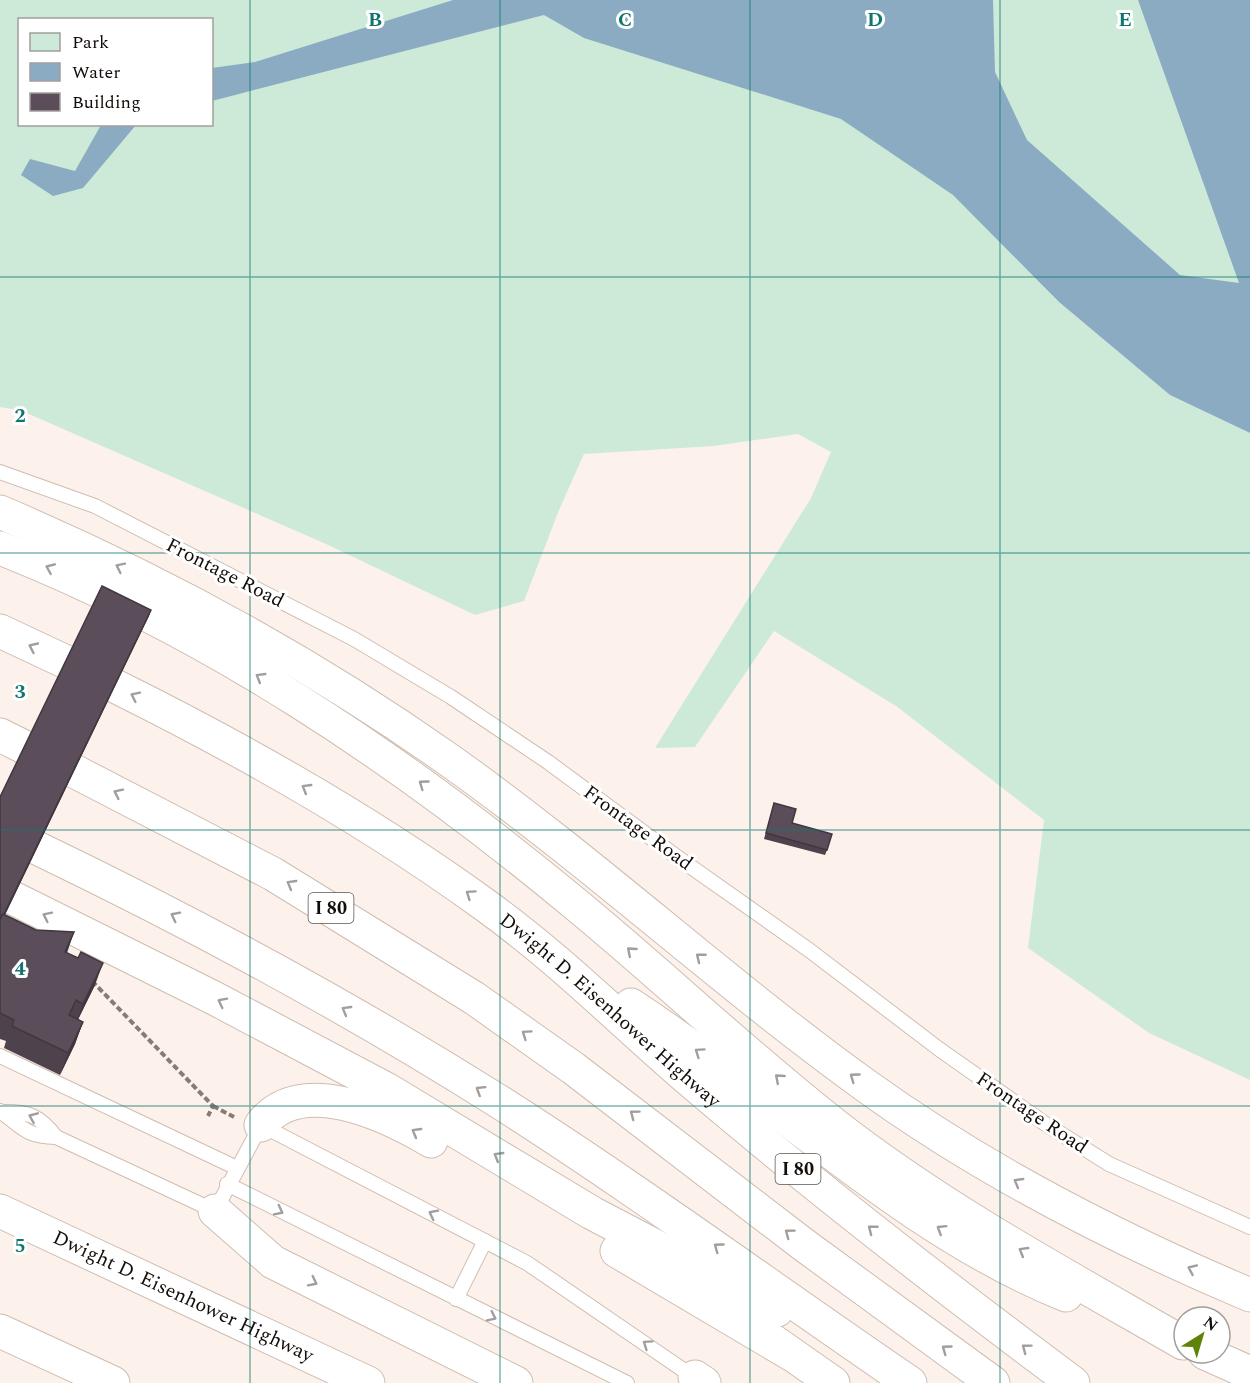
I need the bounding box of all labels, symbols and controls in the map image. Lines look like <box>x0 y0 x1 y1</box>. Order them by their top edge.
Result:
text: B <box>368 5 382 35</box>
text: C <box>618 5 632 35</box>
text: D <box>867 5 883 35</box>
text: E <box>1118 5 1132 35</box>
legend <box>18 18 213 126</box>
text: Park <box>72 29 109 56</box>
text: Water <box>72 59 120 86</box>
text: Building <box>72 89 141 116</box>
text: 2 <box>14 401 26 431</box>
street label: Frontage Road <box>161 530 289 616</box>
one-way arrow <box>115 562 126 574</box>
one-way arrow <box>45 563 56 575</box>
one-way arrow <box>28 642 39 654</box>
one-way arrow <box>256 673 266 684</box>
text: 3 <box>14 677 26 707</box>
one-way arrow <box>130 692 141 703</box>
street label: Frontage Road <box>577 778 699 878</box>
one-way arrow <box>418 781 429 792</box>
one-way arrow <box>302 784 312 796</box>
one-way arrow <box>114 789 125 800</box>
one-way arrow <box>287 880 297 891</box>
one-way arrow <box>466 890 477 901</box>
road number: I 80 <box>308 893 354 923</box>
street label: Dwight D. Eisenhower Highway <box>493 906 728 1116</box>
one-way arrow <box>43 911 54 923</box>
one-way arrow <box>170 912 181 923</box>
one-way arrow <box>627 947 638 958</box>
text: 4 <box>14 954 26 984</box>
one-way arrow <box>696 954 707 965</box>
one-way arrow <box>217 998 228 1010</box>
one-way arrow <box>342 1006 352 1017</box>
one-way arrow <box>521 1030 532 1041</box>
one-way arrow <box>695 1048 706 1059</box>
street label: Frontage Road <box>970 1064 1094 1162</box>
one-way arrow <box>849 1073 860 1084</box>
one-way arrow <box>774 1075 785 1086</box>
one-way arrow <box>476 1086 486 1098</box>
one-way arrow <box>630 1111 641 1122</box>
one-way arrow <box>28 1112 39 1124</box>
one-way arrow <box>411 1128 422 1139</box>
one-way arrow <box>494 1152 504 1163</box>
road number: I 80 <box>776 1154 820 1184</box>
one-way arrow <box>1014 1178 1024 1190</box>
one-way arrow <box>273 1204 284 1215</box>
one-way arrow <box>429 1210 439 1221</box>
street label: Dwight D. Eisenhower Highway <box>48 1223 320 1371</box>
one-way arrow <box>937 1224 947 1236</box>
one-way arrow <box>868 1225 879 1236</box>
one-way arrow <box>784 1229 795 1240</box>
text: 5 <box>14 1231 26 1261</box>
one-way arrow <box>713 1243 724 1254</box>
one-way arrow <box>1019 1247 1029 1259</box>
one-way arrow <box>1188 1265 1199 1277</box>
one-way arrow <box>306 1274 317 1286</box>
north arrow <box>1172 1305 1232 1365</box>
one-way arrow <box>485 1309 496 1321</box>
text: N <box>1198 1310 1223 1337</box>
one-way arrow <box>643 1340 654 1351</box>
one-way arrow <box>1022 1344 1033 1355</box>
one-way arrow <box>941 1345 952 1356</box>

